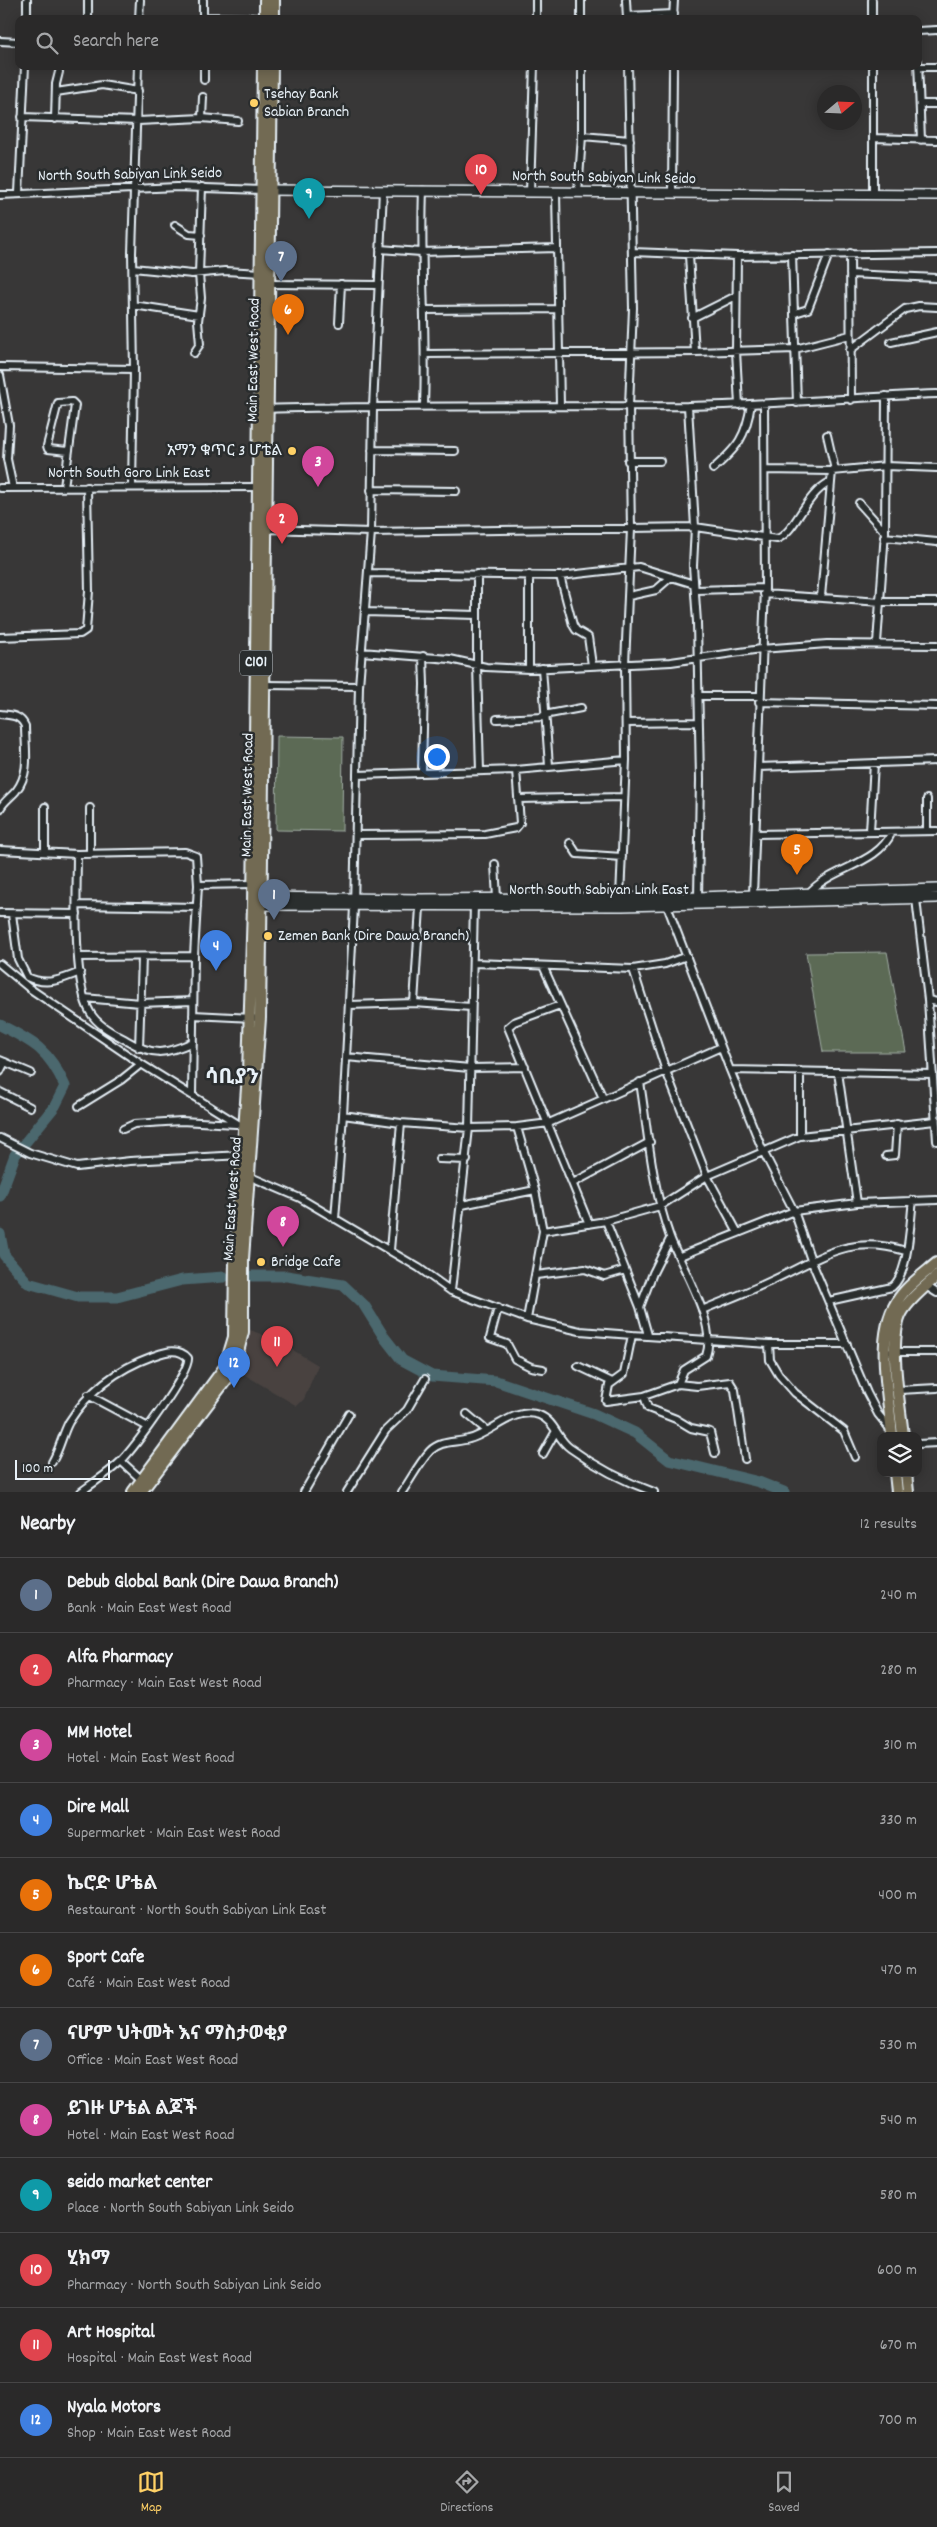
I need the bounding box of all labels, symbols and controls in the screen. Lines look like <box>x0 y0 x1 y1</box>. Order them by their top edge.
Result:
search box <box>15 15 922 70</box>
icon: search <box>33 29 61 57</box>
text: Search here <box>73 29 159 56</box>
place label: Tsehay Bank Sabian Branch <box>264 83 349 124</box>
north arrow <box>817 85 862 130</box>
marker: Tsehay Bank Sabian Branch <box>248 97 260 109</box>
pin: 10 <box>465 154 497 195</box>
street label: North South Sabiyan Link Seido <box>38 162 222 188</box>
street label: North South Sabiyan Link Seido <box>512 165 696 191</box>
pin: 9 <box>293 178 325 219</box>
pin: 7 <box>265 241 297 282</box>
pin: 6 <box>272 294 304 335</box>
street label: Main East West Road <box>241 298 267 422</box>
place label: አማን ቁጥር 3 ሆቴል <box>167 440 282 463</box>
marker: አማን ቁጥር 3 ሆቴል <box>286 445 298 457</box>
pin: 3 <box>302 446 334 487</box>
street label: North South Goro Link East <box>48 462 210 485</box>
pin: 2 <box>266 503 298 544</box>
road number: C101 <box>240 650 272 676</box>
street label: Main East West Road <box>235 733 261 857</box>
your location <box>424 744 450 770</box>
pin: 5 <box>781 834 813 875</box>
pin: 1 <box>258 879 290 920</box>
street label: North South Sabiyan Link East <box>509 879 689 902</box>
place label: Zemen Bank (Dire Dawa Branch) <box>278 925 469 948</box>
pin: 4 <box>200 930 232 971</box>
marker: Zemen Bank (Dire Dawa Branch) <box>262 930 274 942</box>
district label: ሳቢያን <box>205 1064 259 1094</box>
street label: Main East West Road <box>217 1136 249 1262</box>
pin: 8 <box>267 1206 299 1247</box>
place label: Bridge Cafe <box>271 1251 341 1274</box>
marker: Bridge Cafe <box>255 1256 267 1268</box>
pin: 11 <box>261 1326 293 1367</box>
pin: 12 <box>218 1347 250 1388</box>
map controls <box>877 1432 922 1477</box>
button: layers <box>877 1432 922 1477</box>
scale bar <box>15 1457 110 1480</box>
text: 100 m <box>22 1459 53 1479</box>
text: Nearby <box>20 1510 75 1540</box>
text: 12 results <box>860 1513 917 1536</box>
text: Debub Global Bank (Dire Dawa Branch) <box>67 1570 338 1597</box>
text: 1 <box>34 1584 38 1607</box>
text: 240 m <box>880 1584 917 1607</box>
text: Bank · Main East West Road <box>67 1597 231 1620</box>
text: Alfa Pharmacy <box>67 1645 172 1672</box>
text: 2 <box>33 1659 40 1682</box>
text: 280 m <box>880 1659 917 1682</box>
text: Pharmacy · Main East West Road <box>67 1672 262 1695</box>
text: MM Hotel <box>67 1720 132 1747</box>
text: 3 <box>32 1734 40 1757</box>
text: 310 m <box>883 1734 917 1757</box>
text: Hotel · Main East West Road <box>67 1747 234 1770</box>
text: Dire Mall <box>67 1795 129 1822</box>
text: 4 <box>33 1809 39 1832</box>
text: 330 m <box>879 1809 917 1832</box>
text: Supermarket · Main East West Road <box>67 1822 281 1845</box>
text: ኬሮድ ሆቴል <box>67 1872 157 1899</box>
text: 5 <box>32 1884 40 1907</box>
text: 400 m <box>878 1884 917 1907</box>
text: Restaurant · North South Sabiyan Link East <box>67 1899 326 1922</box>
text: Sport Cafe <box>67 1945 144 1972</box>
text: 6 <box>32 1959 40 1982</box>
text: 470 m <box>881 1959 917 1982</box>
text: Café · Main East West Road <box>67 1972 230 1995</box>
text: ናሆም ህትመት እና ማስታወቂያ <box>67 2022 287 2049</box>
text: 7 <box>33 2034 39 2057</box>
text: 530 m <box>879 2034 917 2057</box>
text: Office · Main East West Road <box>67 2049 238 2072</box>
text: ይገዙ ሆቴል ልጆች <box>67 2097 197 2124</box>
text: 8 <box>33 2109 39 2132</box>
text: 540 m <box>880 2109 917 2132</box>
text: Hotel · Main East West Road <box>67 2124 234 2147</box>
text: seido market center <box>67 2170 212 2197</box>
text: 9 <box>32 2184 40 2207</box>
text: 580 m <box>880 2184 917 2207</box>
text: Place · North South Sabiyan Link Seido <box>67 2197 294 2220</box>
text: ሂክማ <box>67 2247 110 2274</box>
text: 10 <box>30 2259 42 2282</box>
text: 600 m <box>877 2259 917 2282</box>
text: Pharmacy · North South Sabiyan Link Seido <box>67 2274 321 2297</box>
text: Art Hospital <box>67 2320 155 2347</box>
text: 11 <box>32 2334 40 2357</box>
text: 670 m <box>880 2334 917 2357</box>
text: Hospital · Main East West Road <box>67 2347 252 2370</box>
text: Nyala Motors <box>67 2395 161 2422</box>
text: 12 <box>31 2409 41 2432</box>
text: 700 m <box>879 2409 917 2432</box>
text: Shop · Main East West Road <box>67 2422 231 2445</box>
tab: Map <box>137 2468 165 2518</box>
tab: Directions <box>440 2468 493 2518</box>
tab: Saved <box>768 2468 800 2518</box>

